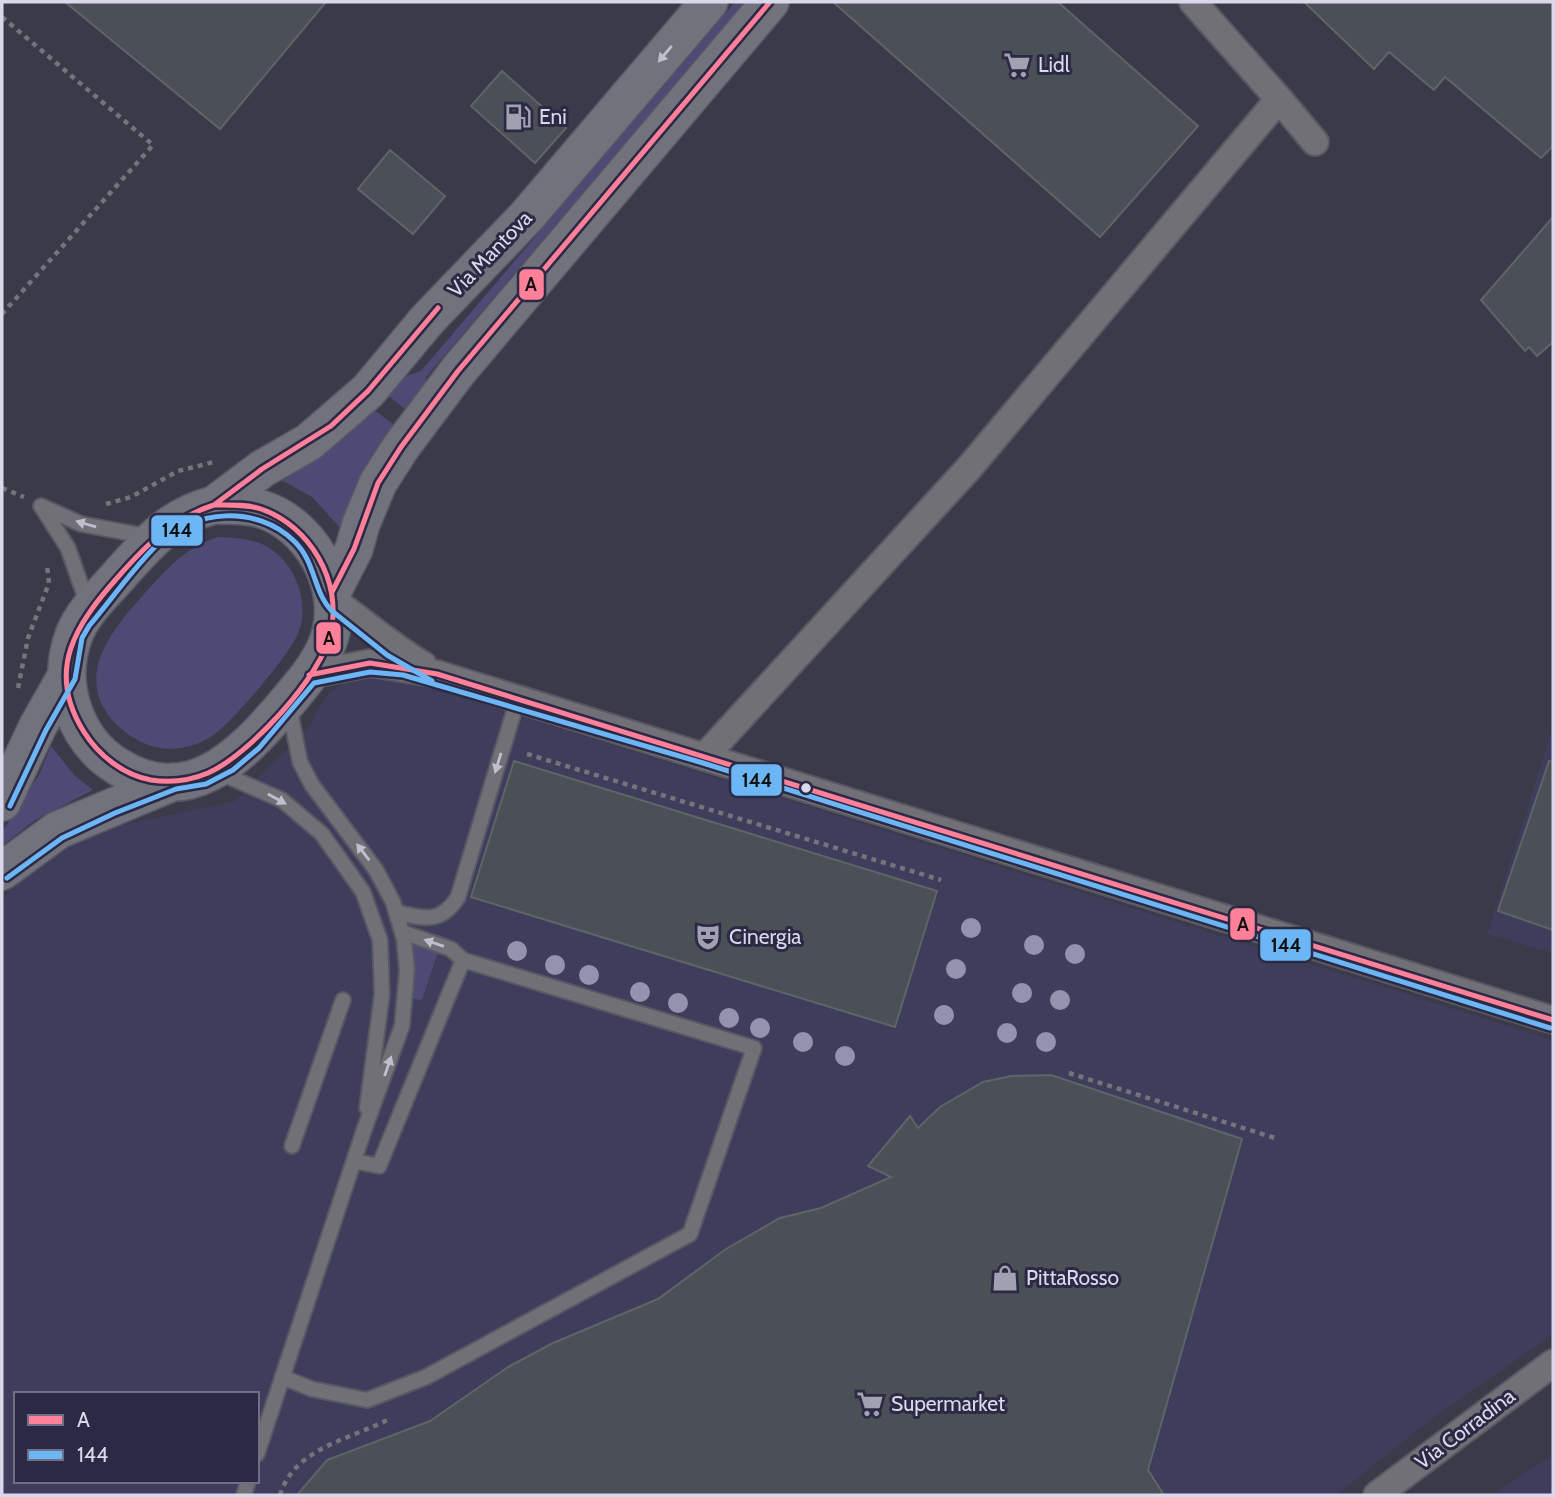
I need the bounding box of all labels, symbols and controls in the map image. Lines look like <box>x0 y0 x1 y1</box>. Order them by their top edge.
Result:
one-way arrow <box>658 45 673 62</box>
supermarket icon: Lidl <box>1002 50 1032 80</box>
place label: Lidl <box>1038 52 1070 77</box>
fuel station icon: Eni <box>503 102 533 132</box>
place label: Eni <box>539 104 567 129</box>
street label: Via Mantova <box>442 205 537 302</box>
line badge: A <box>518 268 545 301</box>
text: A <box>525 273 537 296</box>
line badge: 144 <box>150 514 204 547</box>
one-way arrow <box>74 518 96 529</box>
text: 144 <box>162 519 192 542</box>
line badge: A <box>315 621 342 655</box>
text: A <box>323 627 335 650</box>
one-way arrow <box>493 753 503 774</box>
line badge: 144 <box>730 763 783 797</box>
text: 144 <box>742 769 772 792</box>
unlabelled marker <box>799 781 813 795</box>
one-way arrow <box>268 793 287 805</box>
one-way arrow <box>356 843 370 861</box>
line badge: A <box>1229 907 1256 941</box>
text: A <box>1237 913 1249 936</box>
theatre icon: Cinergia <box>693 922 723 952</box>
place label: Cinergia <box>729 924 801 949</box>
line badge: 144 <box>1259 928 1312 962</box>
text: 144 <box>1271 934 1301 957</box>
one-way arrow <box>424 937 445 948</box>
one-way arrow <box>383 1056 394 1077</box>
shop icon: PittaRosso <box>990 1263 1020 1293</box>
place label: PittaRosso <box>1026 1265 1119 1290</box>
street label: Via Corradina <box>1410 1383 1519 1474</box>
supermarket icon: Supermarket <box>855 1389 885 1419</box>
place label: Supermarket <box>891 1391 1005 1416</box>
legend <box>14 1392 259 1483</box>
text: A <box>77 1407 90 1432</box>
text: 144 <box>77 1442 108 1467</box>

